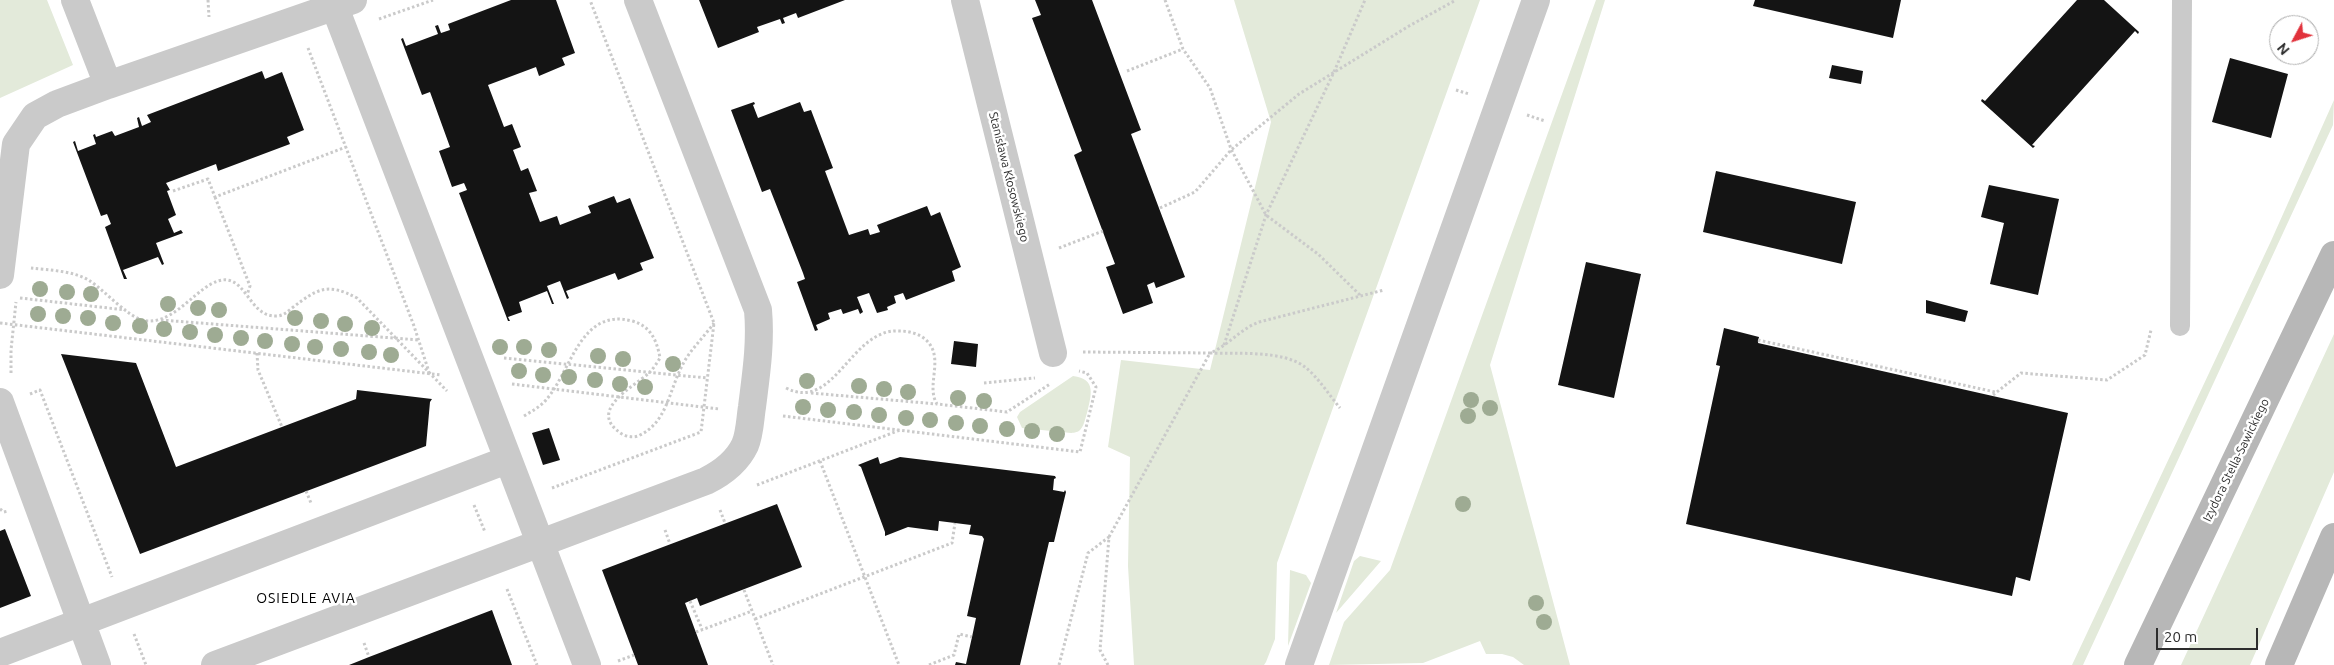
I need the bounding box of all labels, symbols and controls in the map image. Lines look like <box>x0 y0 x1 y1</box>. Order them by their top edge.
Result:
north arrow <box>2269 15 2319 65</box>
text: N <box>2274 40 2293 58</box>
street label: Stanisława Kłosowskiego <box>986 110 1032 244</box>
street label: Izydora Stella-Sawickiego <box>2200 396 2272 524</box>
district label: OSIEDLE AVIA <box>255 590 357 606</box>
scale bar <box>2159 618 2262 650</box>
text: 20 m <box>2164 628 2197 645</box>

